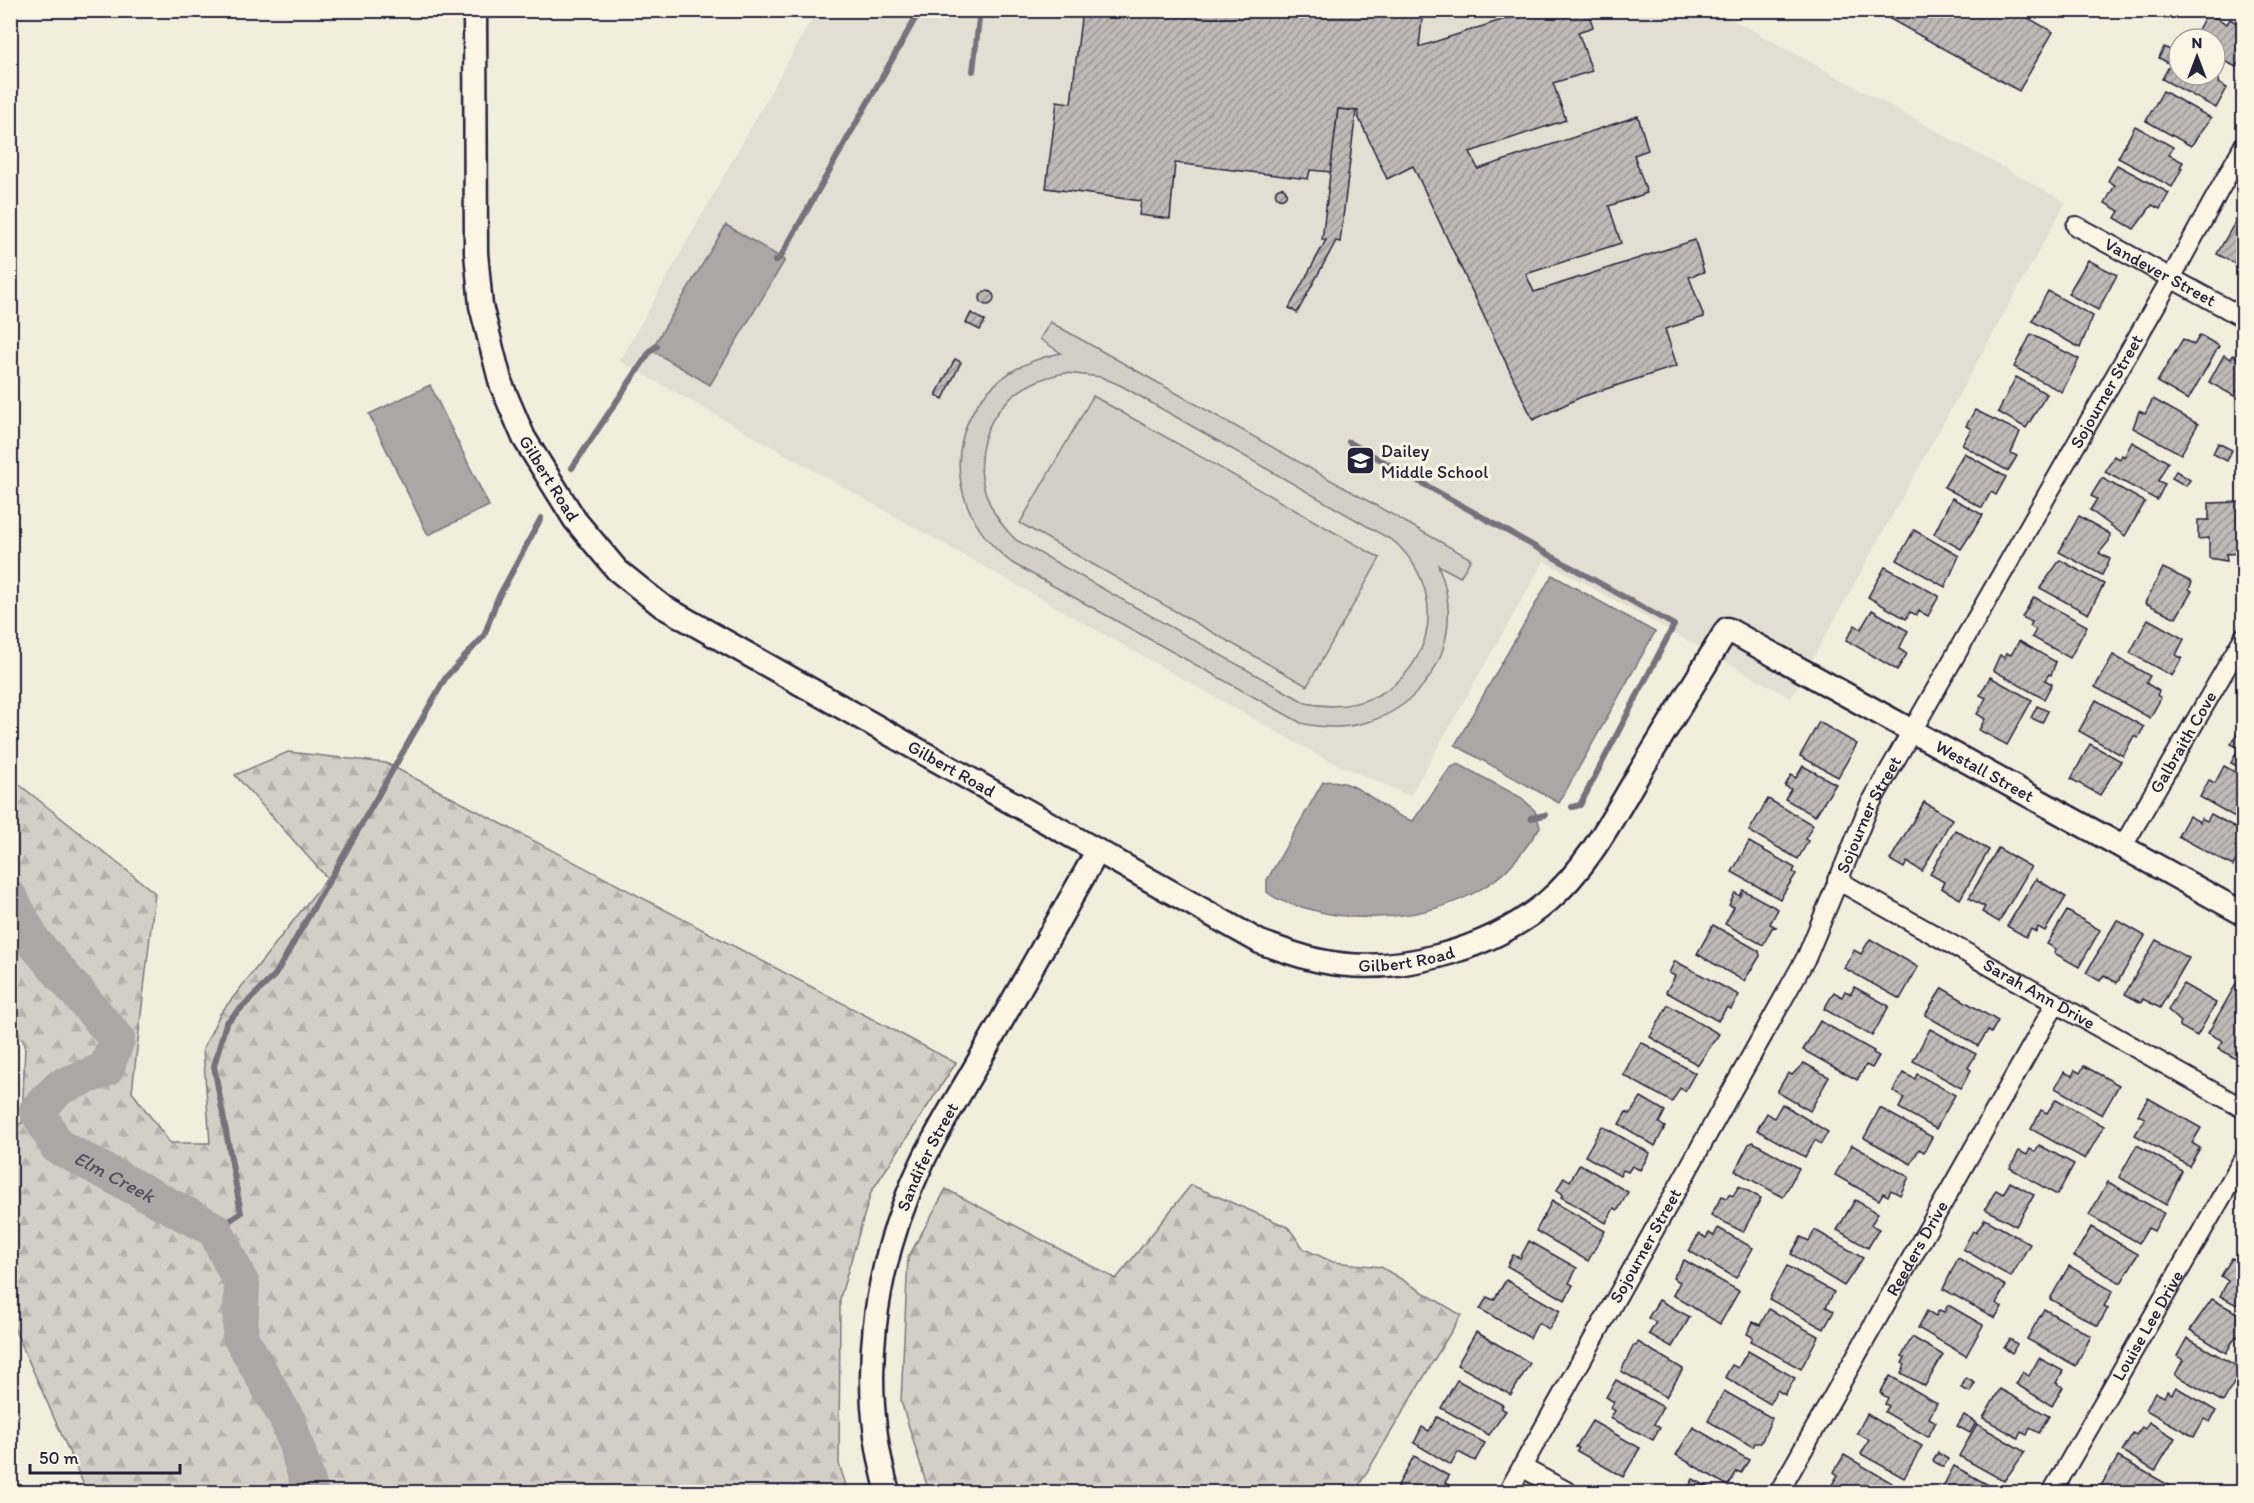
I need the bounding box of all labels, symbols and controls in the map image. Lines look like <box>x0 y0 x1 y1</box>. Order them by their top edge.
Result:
north arrow <box>2167 27 2227 87</box>
text: N <box>2192 33 2202 52</box>
street label: Vandever Street <box>2101 233 2220 312</box>
street label: Sojourner Street <box>2065 330 2148 452</box>
street label: Gilbert Road <box>514 431 584 526</box>
place label: Dailey Middle School <box>1381 440 1488 483</box>
school or university icon: Dailey Middle School <box>1344 445 1376 477</box>
street label: Galbraith Cove <box>2145 687 2221 797</box>
street label: Gilbert Road <box>904 735 1000 802</box>
street label: Westall Street <box>1932 735 2038 807</box>
street label: Sojourner Street <box>1831 752 1906 877</box>
street label: Gilbert Road <box>1358 941 1457 977</box>
street label: Sarah Ann Drive <box>1979 954 2099 1034</box>
street label: Sandifer Street <box>892 1098 963 1214</box>
water label: Elm Creek <box>70 1145 160 1208</box>
street label: Sojourner Street <box>1605 1184 1686 1307</box>
street label: Reeders Drive <box>1881 1197 1953 1300</box>
street label: Louise Lee Drive <box>2107 1266 2188 1385</box>
scale bar <box>30 1437 180 1475</box>
text: 50 m <box>39 1447 79 1469</box>

